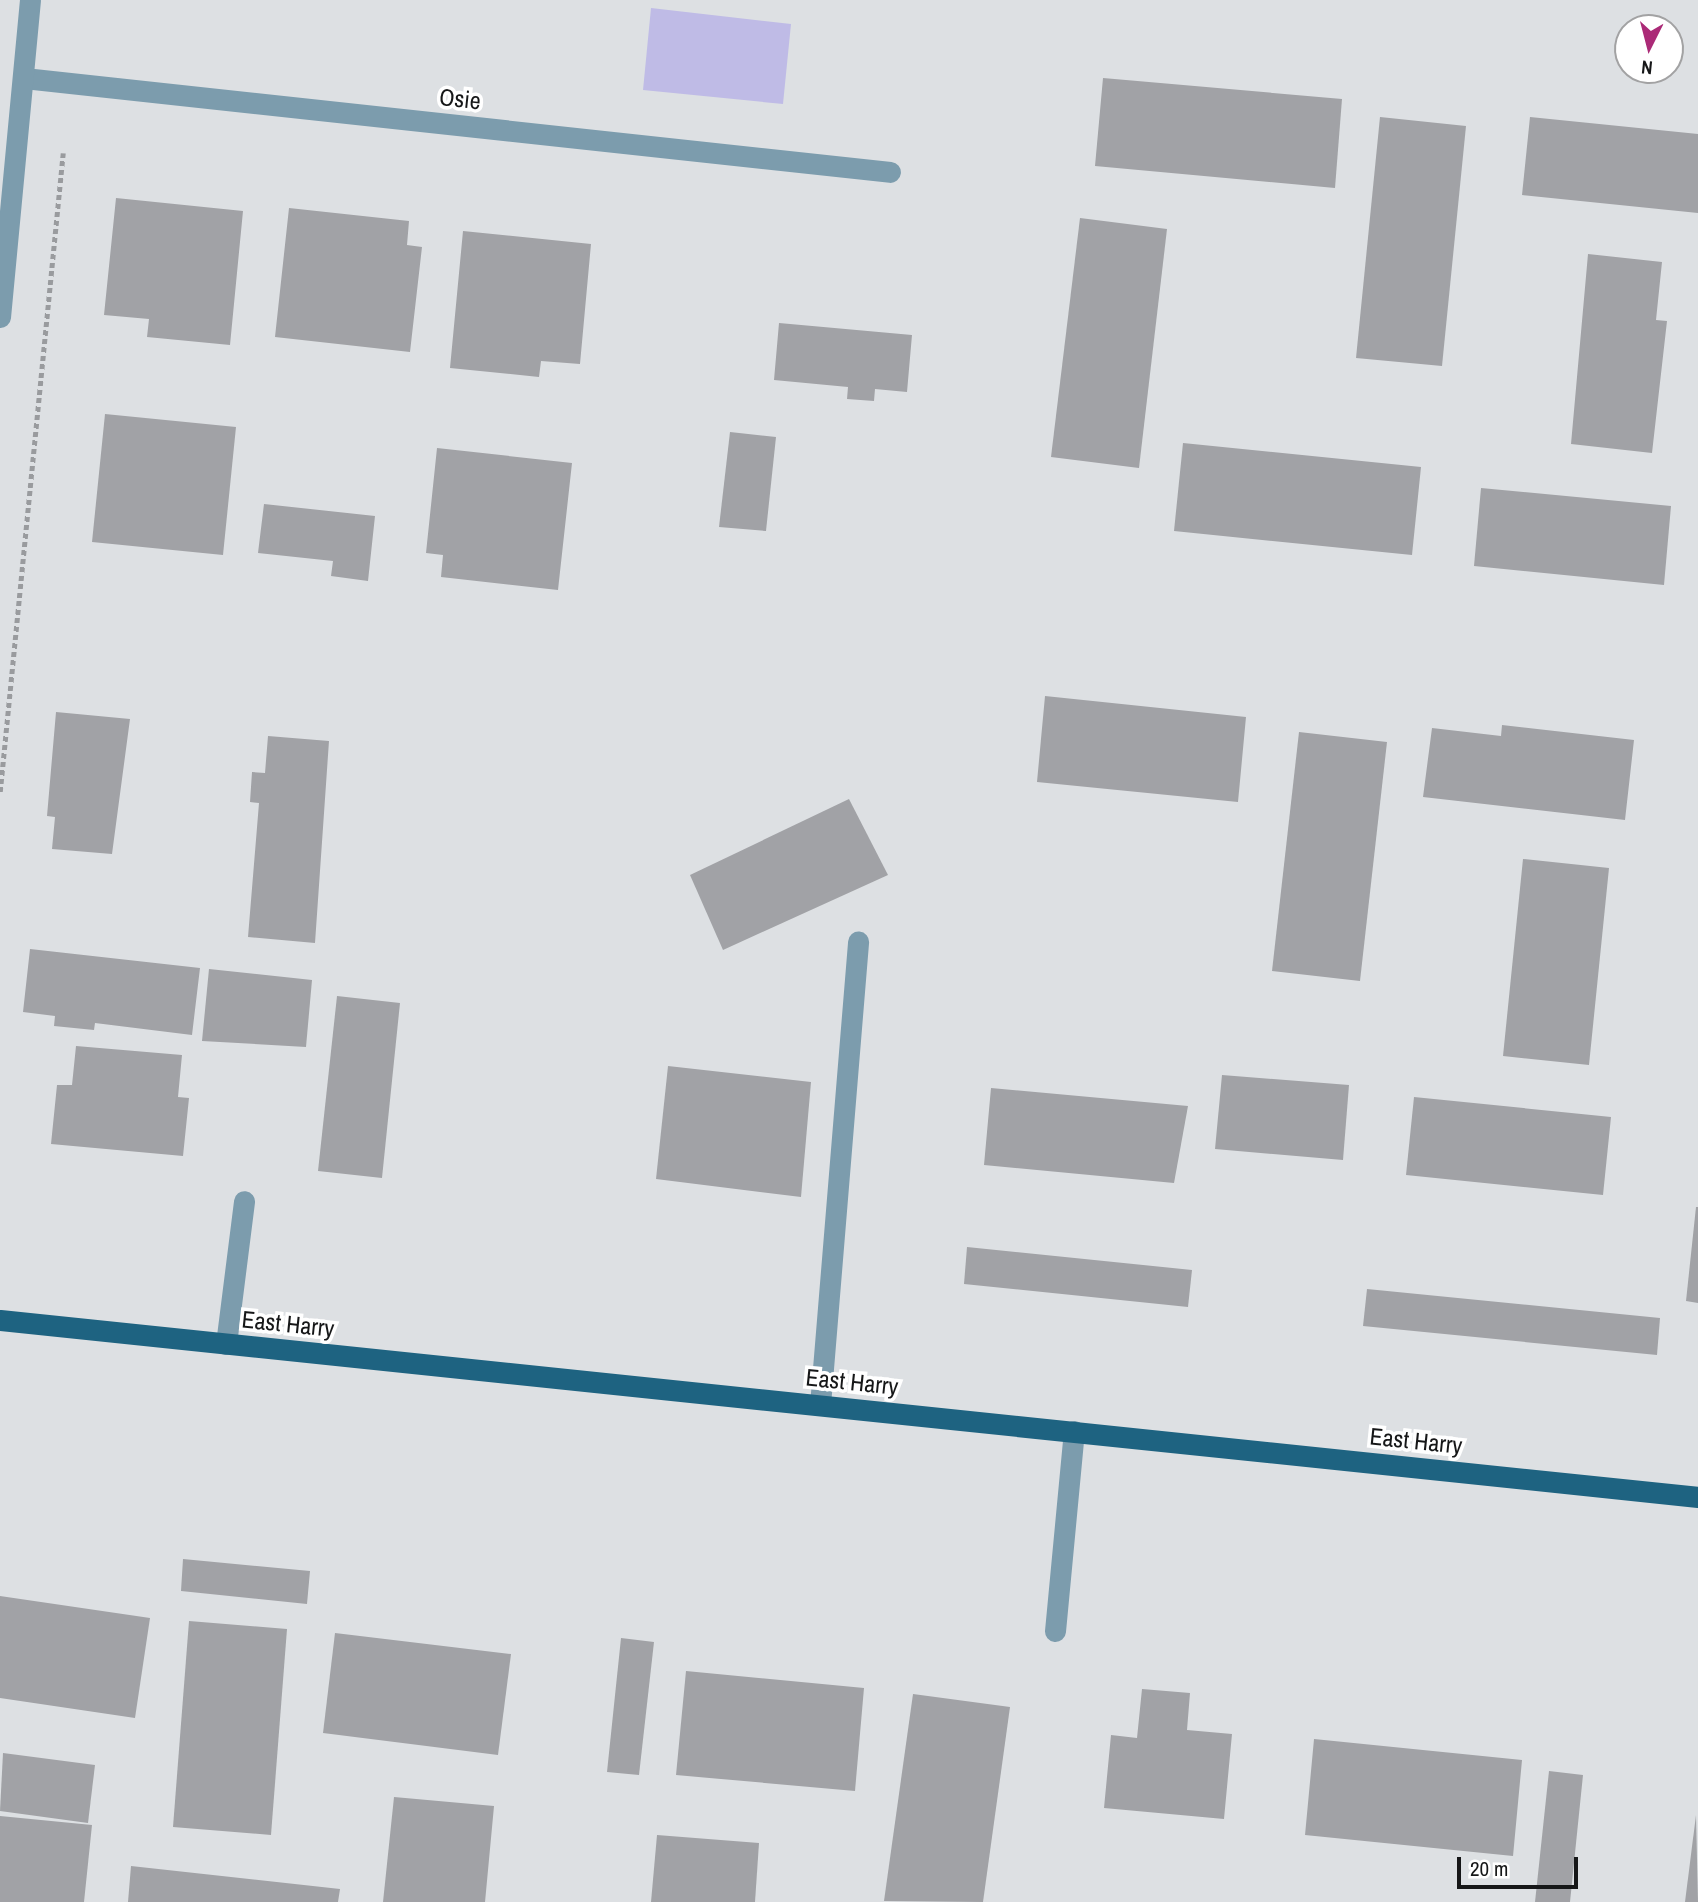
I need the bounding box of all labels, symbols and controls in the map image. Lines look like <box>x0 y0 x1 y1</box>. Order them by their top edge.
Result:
north arrow <box>1614 14 1684 84</box>
text: N <box>1640 54 1654 81</box>
street label: Osie <box>438 83 482 115</box>
street label: East Harry <box>240 1305 336 1343</box>
street label: East Harry <box>804 1363 900 1401</box>
street label: East Harry <box>1368 1422 1464 1460</box>
scale bar <box>1460 1842 1581 1886</box>
text: 20 m <box>1470 1854 1508 1883</box>

